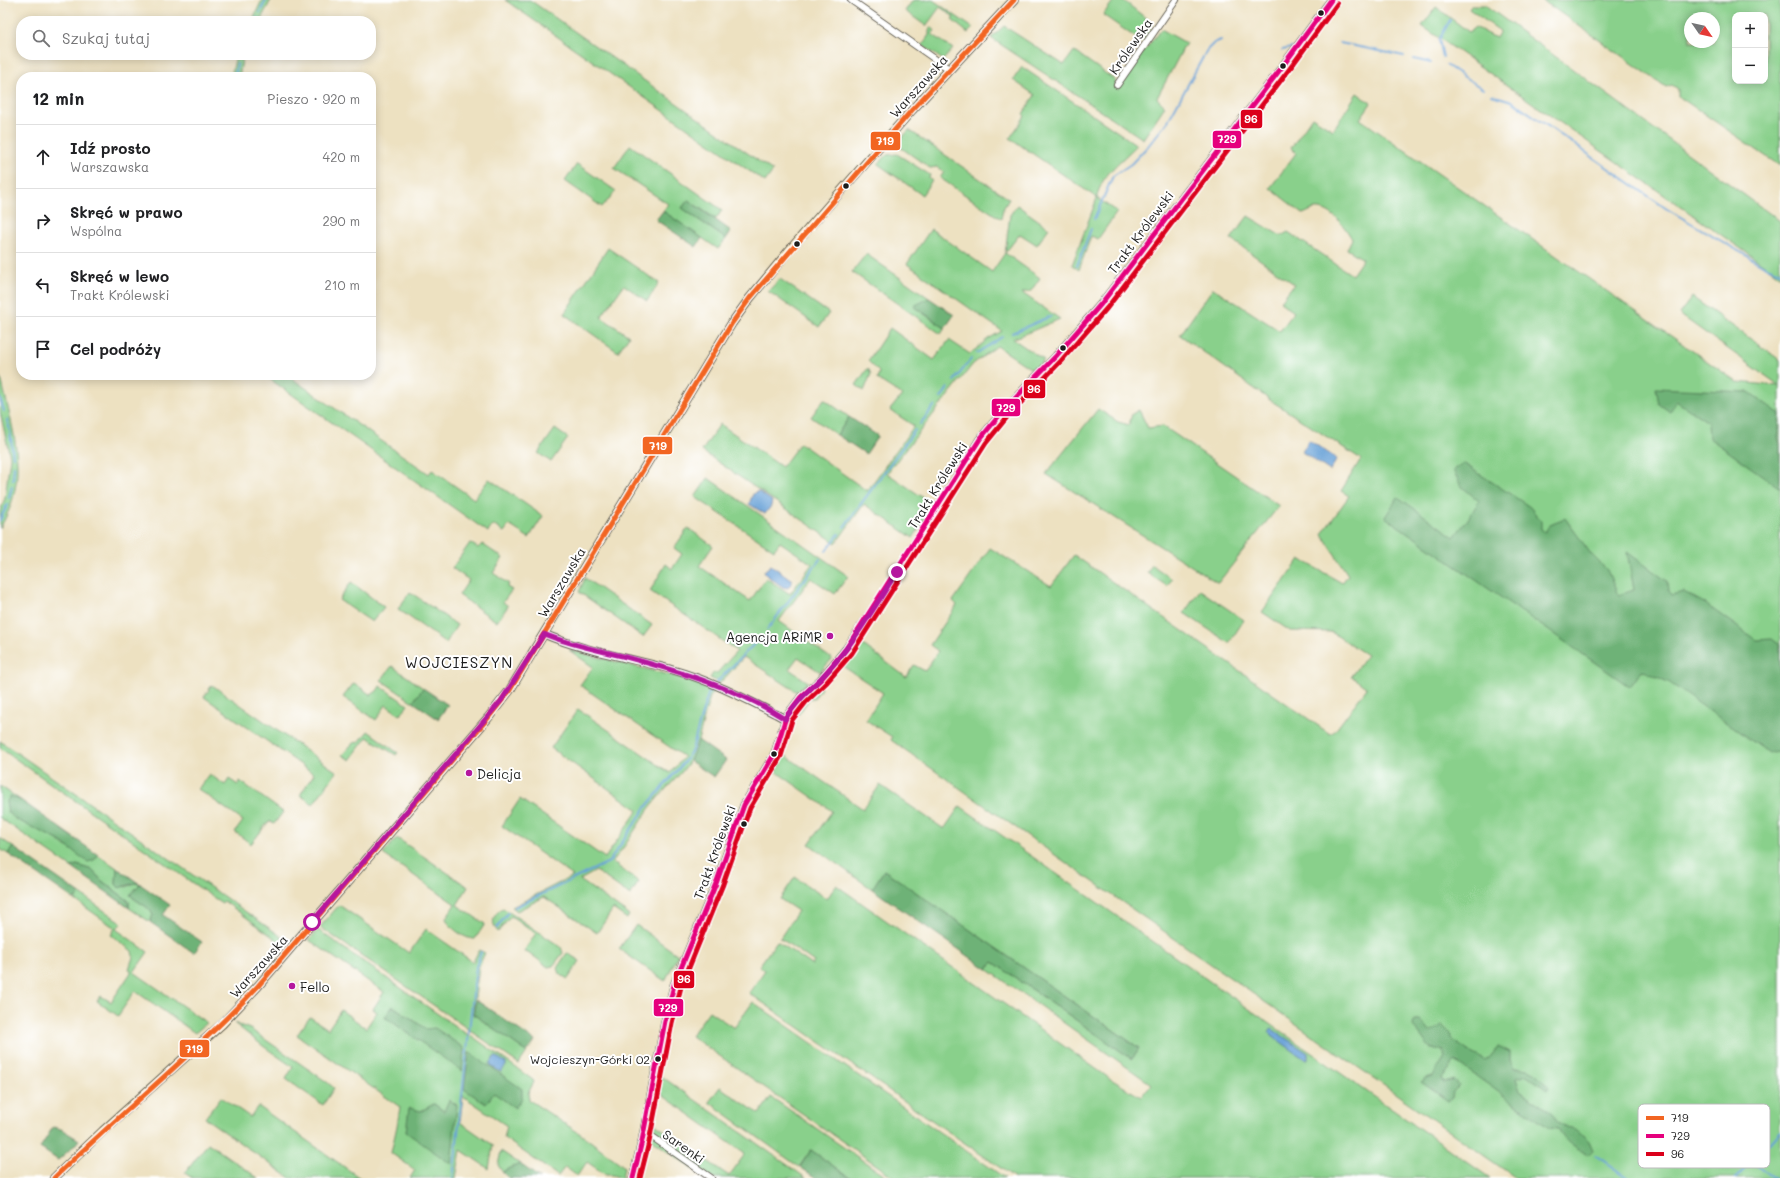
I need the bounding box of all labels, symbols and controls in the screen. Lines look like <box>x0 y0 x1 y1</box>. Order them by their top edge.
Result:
unlabelled marker <box>1316 8 1326 18</box>
north arrow <box>1684 12 1720 48</box>
map controls <box>1732 12 1768 84</box>
button: + <box>1732 12 1768 48</box>
street label: Królewska <box>1104 15 1156 77</box>
search box <box>16 16 376 60</box>
icon: search <box>30 27 52 49</box>
text: Szukaj tutaj <box>62 28 150 48</box>
button: − <box>1732 48 1768 84</box>
street label: Warszawska <box>885 51 951 121</box>
unlabelled marker <box>1278 61 1288 71</box>
text: 12 min <box>32 87 84 109</box>
text: Pieszo · 920 m <box>267 90 360 107</box>
line badge: 96 <box>1240 109 1263 129</box>
text: 96 <box>1244 111 1258 126</box>
line badge: 729 <box>1212 130 1242 149</box>
line badge: 719 <box>870 131 901 151</box>
text: 729 <box>1218 131 1237 146</box>
text: 719 <box>876 133 894 148</box>
text: Idź prosto <box>70 138 151 158</box>
icon: ahead <box>32 146 54 168</box>
text: 420 m <box>323 148 360 165</box>
text: Warszawska <box>70 158 149 175</box>
unlabelled marker <box>841 181 851 191</box>
street label: Trakt Królewski <box>1103 187 1177 277</box>
text: Skręć w prawo <box>70 202 183 222</box>
icon: right <box>32 210 54 232</box>
text: 290 m <box>323 212 360 229</box>
text: Wspólna <box>70 222 122 239</box>
unlabelled marker <box>792 239 802 249</box>
text: Skręć w lewo <box>70 266 169 286</box>
icon: left <box>32 274 54 296</box>
text: 210 m <box>324 276 360 293</box>
text: Trakt Królewski <box>70 286 169 303</box>
icon: arrive <box>32 338 54 360</box>
text: Cel podróży <box>70 339 161 359</box>
unlabelled marker <box>1058 343 1068 353</box>
line badge: 96 <box>1023 379 1046 399</box>
text: 96 <box>1027 381 1041 396</box>
line badge: 729 <box>991 398 1021 417</box>
text: 729 <box>997 400 1016 415</box>
line badge: 719 <box>642 436 673 455</box>
text: 719 <box>649 438 667 453</box>
street label: Trakt Królewski <box>903 438 971 532</box>
street label: Warszawska <box>533 544 589 620</box>
route end <box>888 563 906 581</box>
place label: Agencja ARiMR <box>726 628 822 645</box>
marker: Agencja ARiMR <box>825 631 835 641</box>
district label: WOJCIESZYN <box>405 652 513 672</box>
unlabelled marker <box>769 749 779 759</box>
place label: Delicja <box>477 765 521 782</box>
marker: Delicja <box>464 768 474 778</box>
street label: Trakt Królewski <box>689 802 739 902</box>
unlabelled marker <box>739 819 749 829</box>
route start <box>303 913 321 931</box>
street label: Warszawska <box>225 931 291 1001</box>
line badge: 96 <box>673 970 695 989</box>
text: 96 <box>677 971 691 986</box>
place label: Fello <box>300 978 330 995</box>
marker: Fello <box>287 981 297 991</box>
line badge: 729 <box>653 998 684 1017</box>
text: 729 <box>659 1000 678 1015</box>
line badge: 719 <box>179 1039 210 1058</box>
text: 719 <box>185 1041 203 1056</box>
place label: Wojcieszyn-Górki 02 <box>530 1051 650 1067</box>
marker: Wojcieszyn-Górki 02 <box>653 1054 663 1064</box>
legend <box>1638 1104 1770 1168</box>
text: 719 <box>1671 1110 1689 1125</box>
street label: Sarenki <box>659 1125 709 1167</box>
text: 729 <box>1671 1128 1690 1143</box>
text: 96 <box>1671 1146 1684 1161</box>

